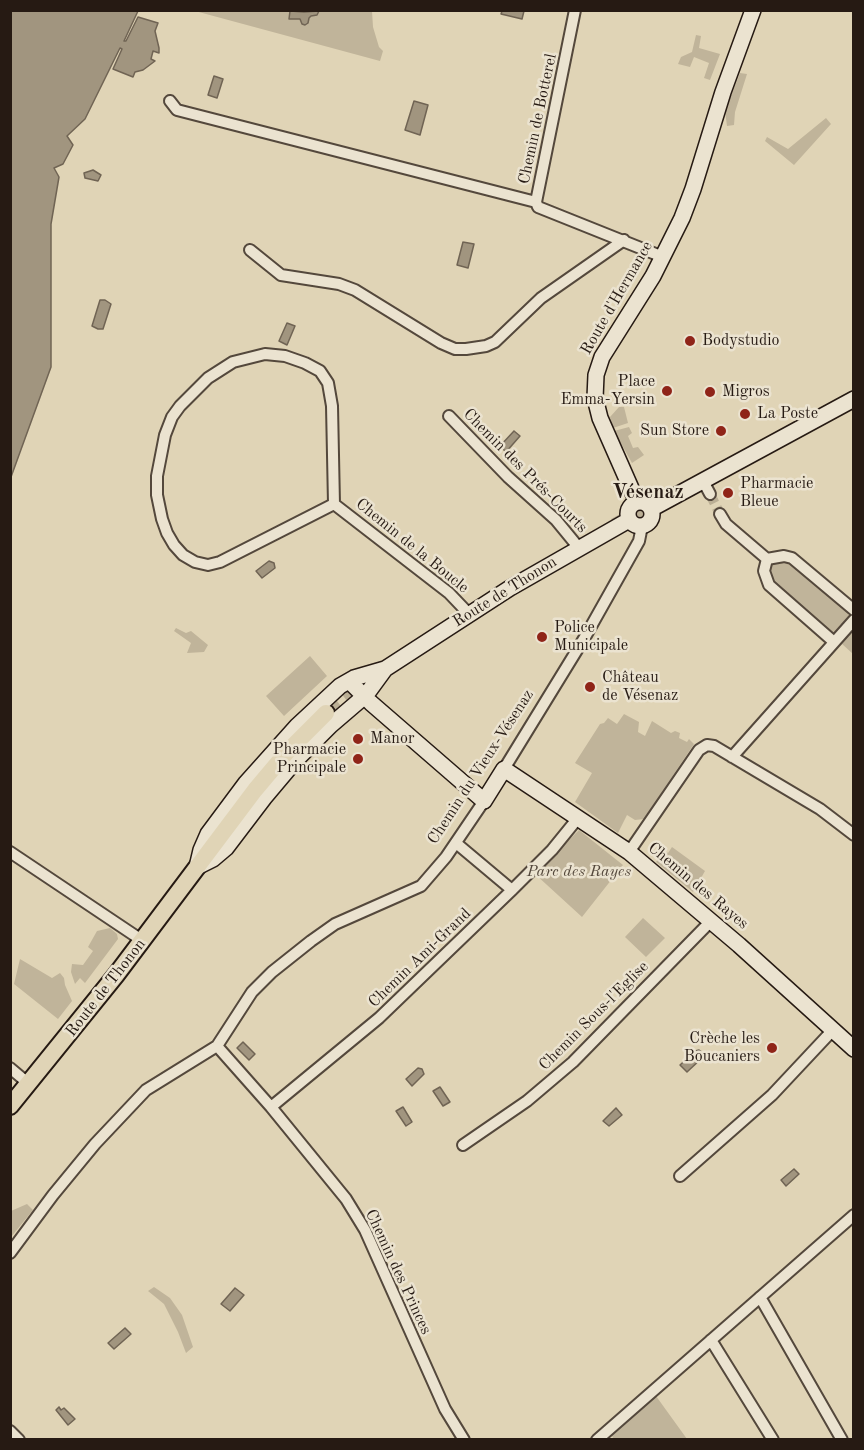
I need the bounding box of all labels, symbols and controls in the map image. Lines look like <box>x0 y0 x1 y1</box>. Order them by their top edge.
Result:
street label: Chemin de Botterel <box>515 52 561 186</box>
street label: Route d'Hermance <box>577 238 657 358</box>
place label: Bodystudio <box>702 331 780 351</box>
marker: Bodystudio <box>683 334 697 348</box>
place label: Place Emma-Yersin <box>560 372 655 410</box>
place label: Migros <box>722 382 770 402</box>
marker: Place Emma-Yersin <box>660 384 674 398</box>
marker: Migros <box>703 385 717 399</box>
place label: La Poste <box>757 404 818 424</box>
street label: Chemin des Prés-Courts <box>459 405 591 537</box>
marker: La Poste <box>738 407 752 421</box>
place label: Sun Store <box>640 421 709 441</box>
marker: Sun Store <box>714 424 728 438</box>
place label: Pharmacie Bleue <box>740 474 813 512</box>
district label: Vésenaz <box>612 481 684 505</box>
marker: Pharmacie Bleue <box>721 486 735 500</box>
street label: Chemin de la Boucle <box>352 494 472 598</box>
street label: Route de Thonon <box>450 552 560 632</box>
place label: Police Municipale <box>554 618 628 656</box>
marker: Police Municipale <box>535 630 549 644</box>
place label: Château de Vésenaz <box>602 668 678 706</box>
marker: Château de Vésenaz <box>583 680 597 694</box>
street label: Chemin du Vieux-Vésenaz <box>424 686 538 848</box>
place label: Manor <box>370 729 414 749</box>
marker: Manor <box>351 732 365 746</box>
place label: Pharmacie Principale <box>273 740 346 778</box>
marker: Pharmacie Principale <box>351 752 365 766</box>
street label: Chemin des Rayes <box>644 838 752 934</box>
park label: Parc des Rayes <box>527 862 631 882</box>
street label: Chemin Ami-Grand <box>365 904 475 1012</box>
street label: Route de Thonon <box>62 935 150 1041</box>
street label: Chemin Sous-l'Eglise <box>535 957 653 1075</box>
place label: Crèche les Boucaniers <box>684 1029 760 1067</box>
marker: Crèche les Boucaniers <box>765 1041 779 1055</box>
street label: Chemin des Princes <box>361 1206 435 1338</box>

